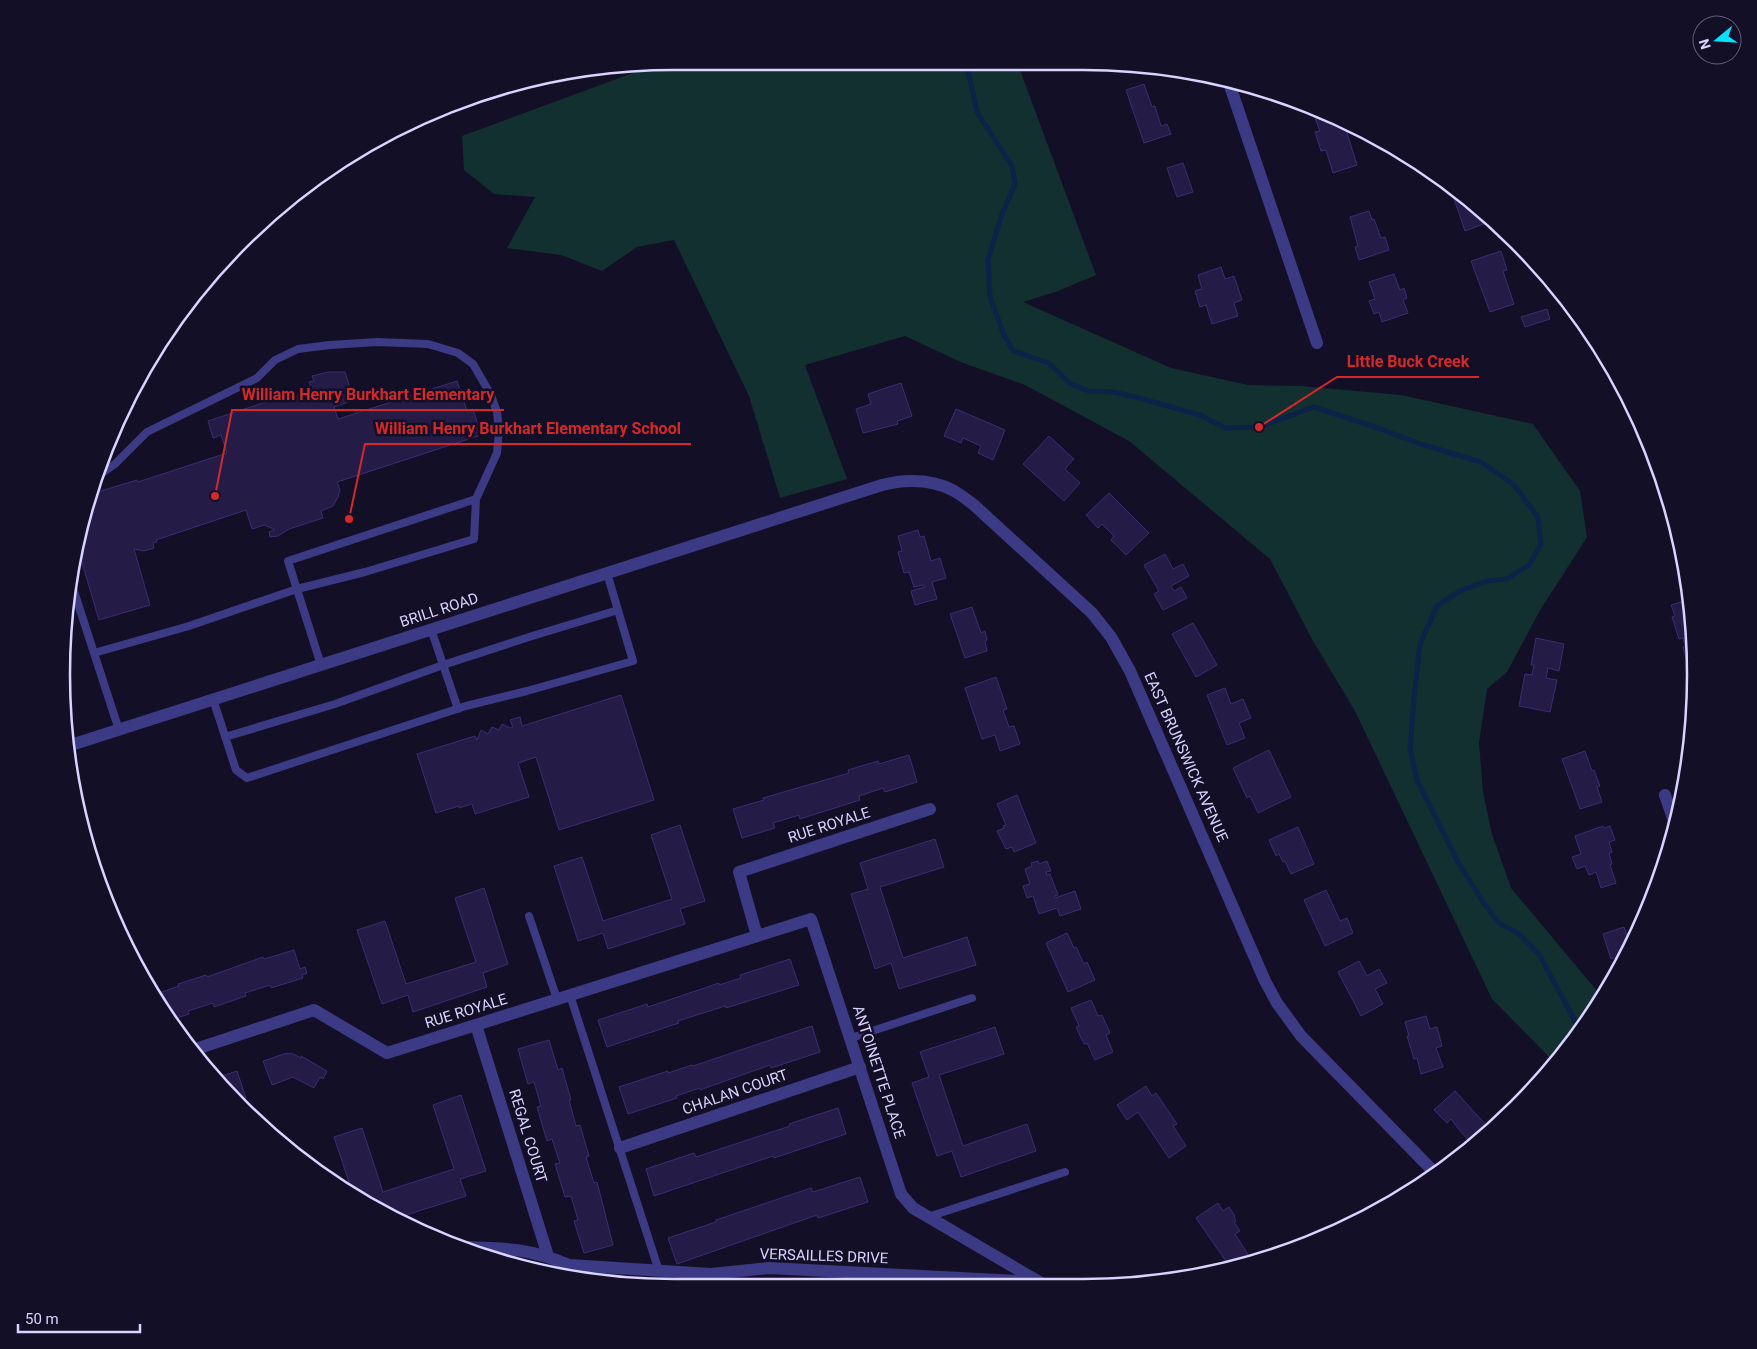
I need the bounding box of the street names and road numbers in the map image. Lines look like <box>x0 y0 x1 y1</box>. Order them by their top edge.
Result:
street label: BRILL ROAD <box>397 589 481 631</box>
street label: EAST BRUNSWICK AVENUE <box>1140 669 1232 845</box>
street label: RUE ROYALE <box>786 803 873 847</box>
street label: RUE ROYALE <box>423 990 510 1032</box>
street label: ANTOINETTE PLACE <box>849 1003 909 1141</box>
street label: CHALAN COURT <box>680 1066 790 1118</box>
street label: REGAL COURT <box>505 1087 551 1185</box>
street label: VERSAILLES DRIVE <box>759 1245 889 1267</box>

